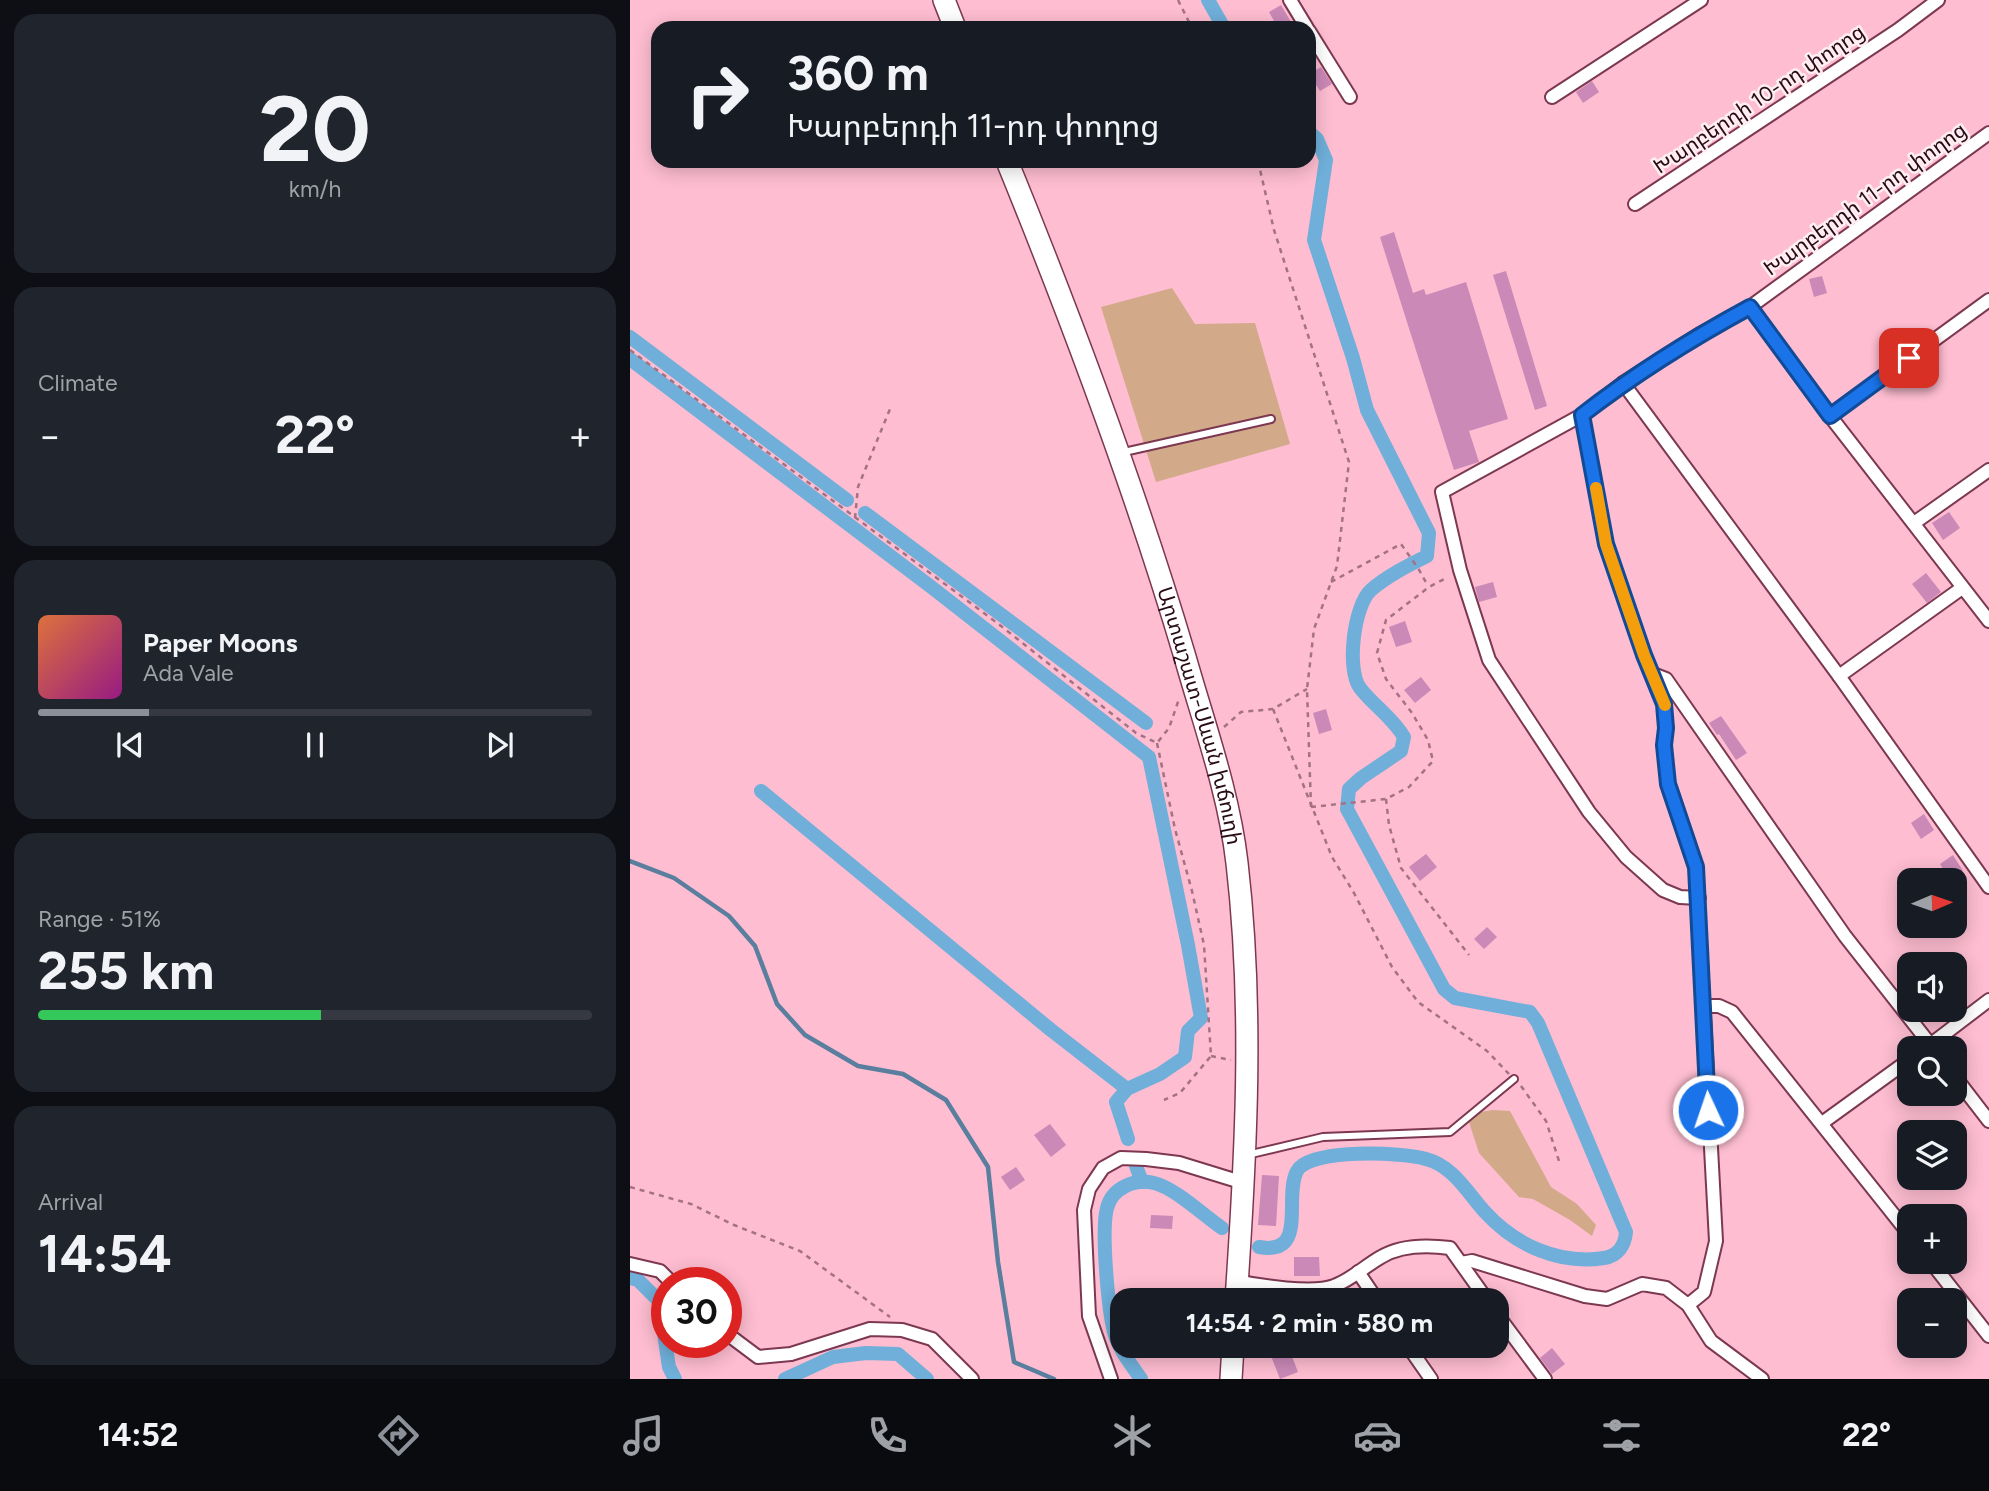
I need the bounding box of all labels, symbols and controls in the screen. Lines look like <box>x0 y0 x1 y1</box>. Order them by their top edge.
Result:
street label: Խարբերդի 10-րդ փողոց <box>1648 19 1869 179</box>
text: 360 m <box>787 43 929 102</box>
icon: right <box>672 49 763 140</box>
text: 20 <box>259 75 371 184</box>
text: Խարբերդի 11-րդ փողոց <box>787 107 1159 145</box>
street label: Խարբերդի 11-րդ փողոց <box>1758 117 1971 281</box>
text: km/h <box>289 175 341 203</box>
pin <box>1879 328 1939 388</box>
icon: arrive <box>1890 339 1928 377</box>
text: Climate <box>38 369 117 397</box>
text: 22° <box>275 404 355 466</box>
text: − <box>38 413 62 459</box>
text: + <box>568 413 592 459</box>
street label: Արտաշատ-Սևան խճուղի <box>1152 584 1247 847</box>
text: Paper Moons <box>143 627 298 659</box>
text: Ada Vale <box>143 659 234 687</box>
icon: previous <box>111 726 149 764</box>
icon: pause <box>296 726 334 764</box>
icon: next <box>481 726 519 764</box>
north arrow <box>1897 868 1967 938</box>
map controls <box>1897 868 1967 1358</box>
text: Range · 51% <box>38 905 161 933</box>
text: 255 km <box>38 940 214 1002</box>
button: sound <box>1897 952 1967 1022</box>
button: search <box>1897 1036 1967 1106</box>
position arrow <box>1671 1073 1745 1147</box>
button: layers <box>1897 1120 1967 1190</box>
text: Arrival <box>38 1188 103 1216</box>
button: + <box>1897 1204 1967 1274</box>
text: 14:54 <box>38 1223 172 1285</box>
speed limit sign: 30 <box>651 1267 742 1358</box>
button: − <box>1897 1288 1967 1358</box>
text: 14:54 · 2 min · 580 m <box>1186 1307 1433 1339</box>
icon: directions <box>374 1411 423 1460</box>
icon: music <box>619 1411 668 1460</box>
icon: phone <box>863 1411 912 1460</box>
icon: climate <box>1108 1411 1157 1460</box>
icon: car <box>1353 1411 1402 1460</box>
icon: filters <box>1597 1411 1646 1460</box>
text: 14:52 <box>98 1416 178 1454</box>
text: 22° <box>1842 1416 1891 1454</box>

